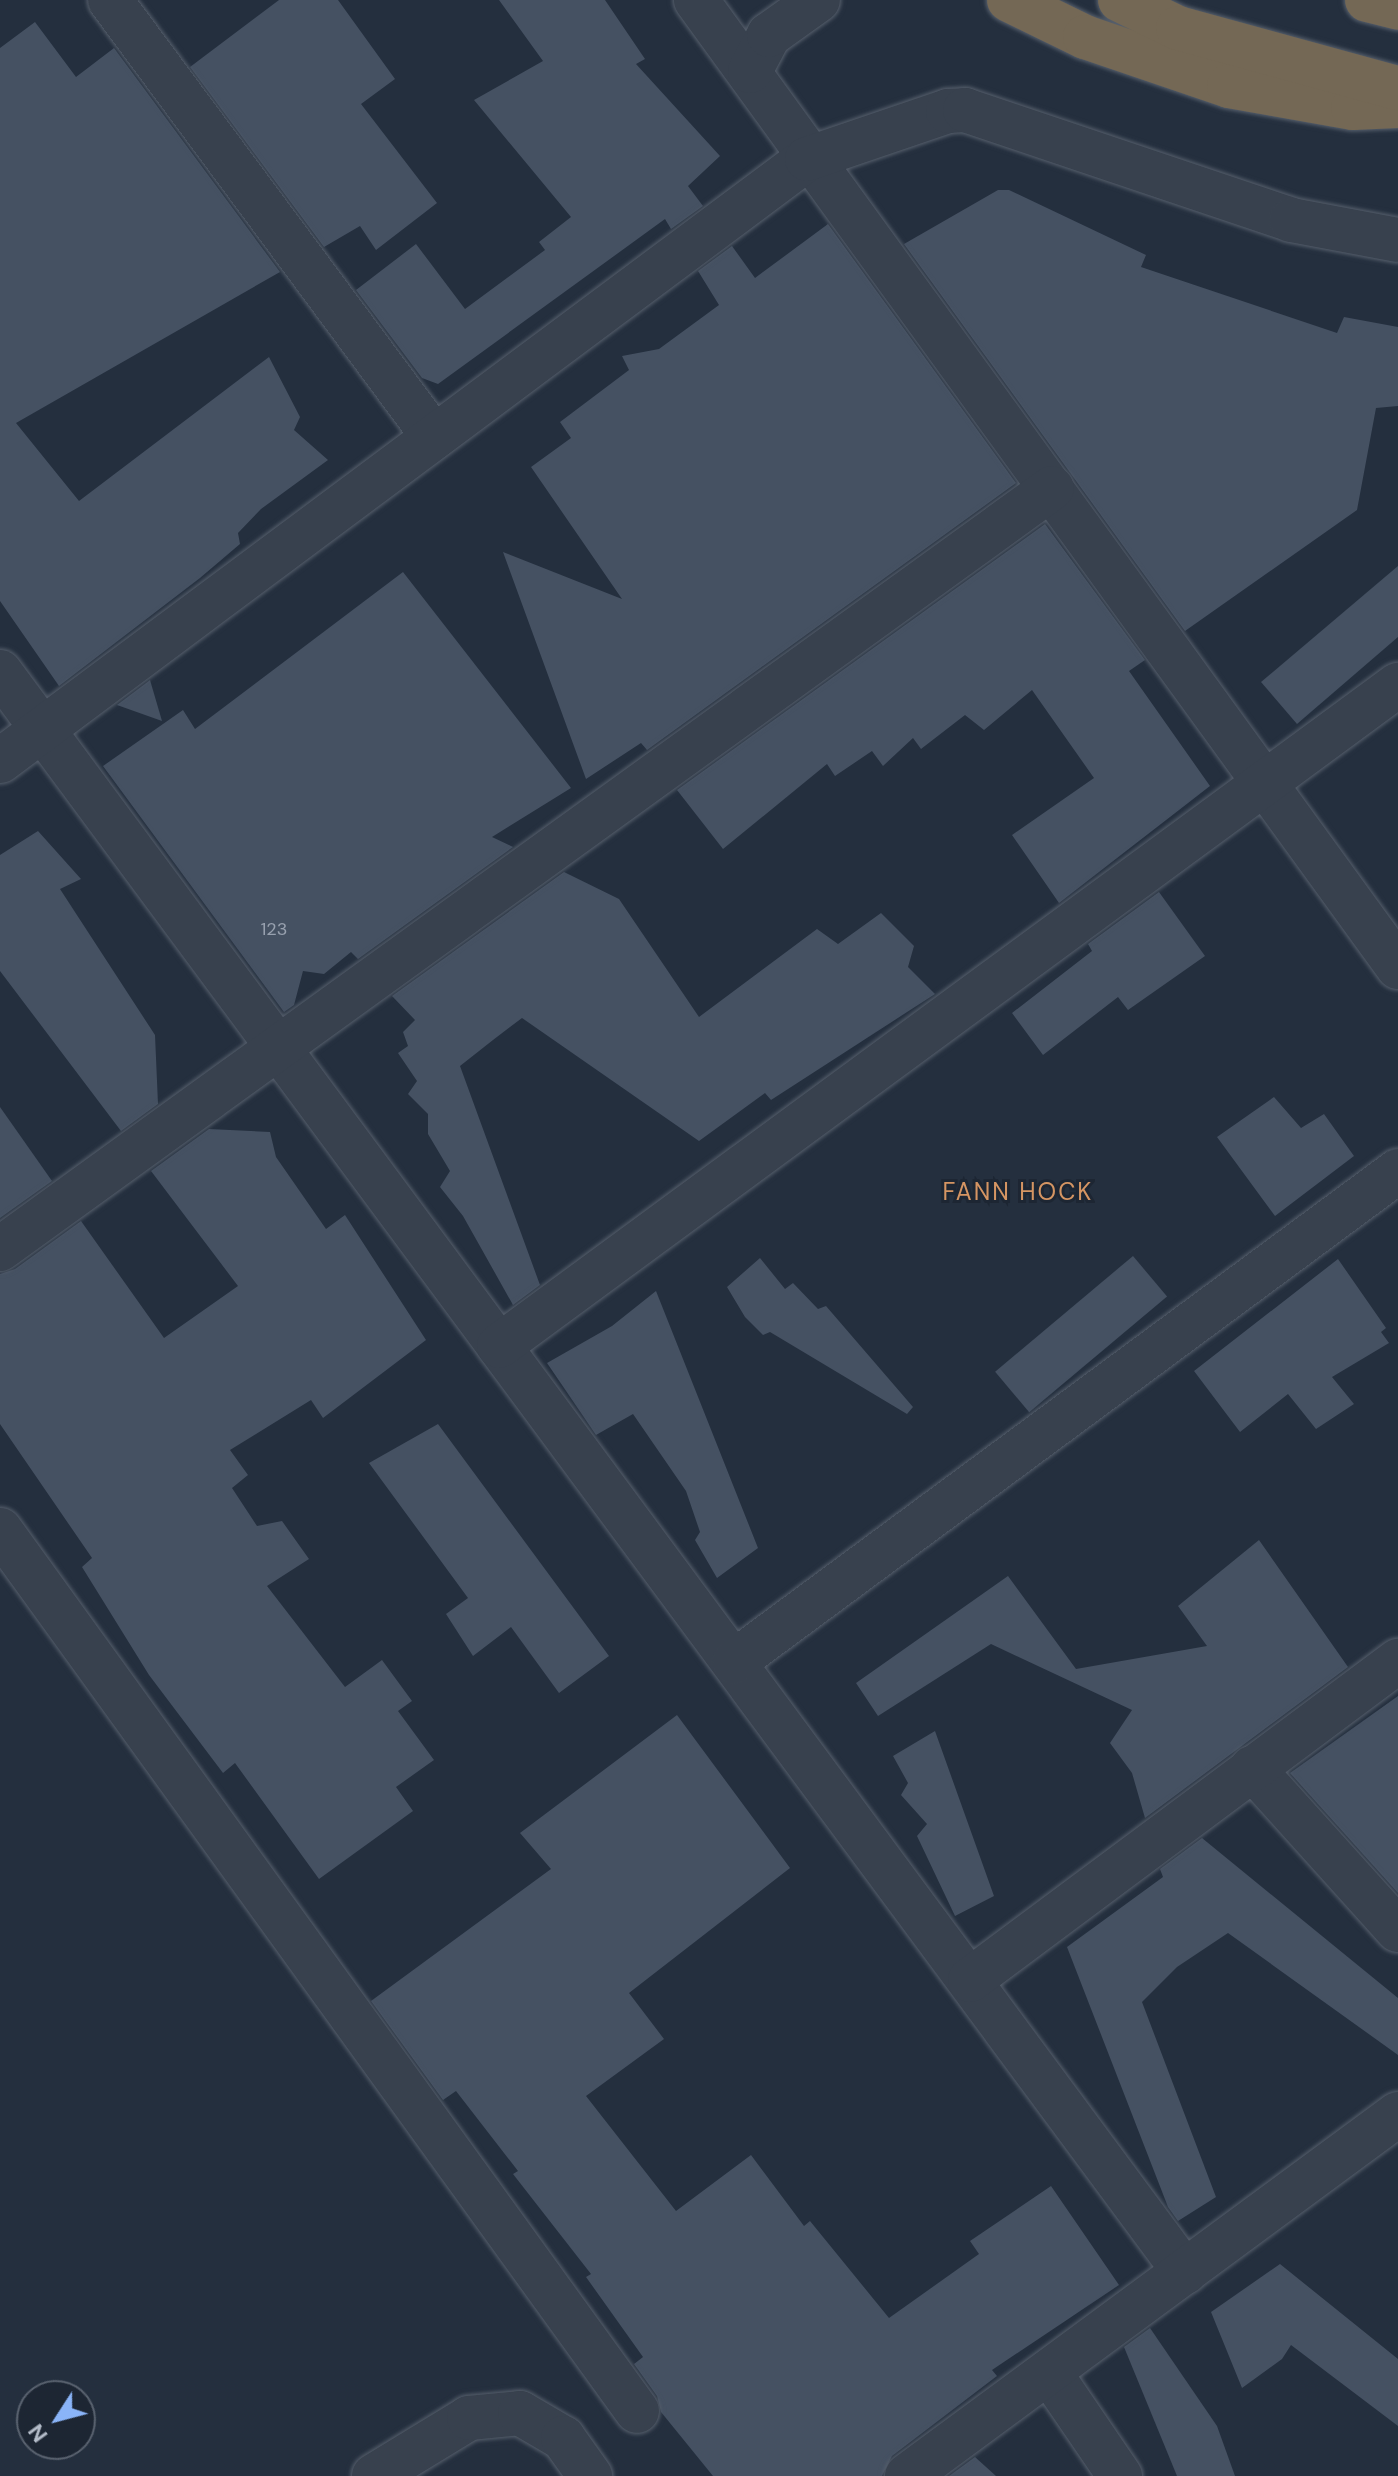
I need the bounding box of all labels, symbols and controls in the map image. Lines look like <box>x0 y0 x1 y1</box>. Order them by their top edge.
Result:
house number: 123 <box>261 918 287 940</box>
district label: FANN HOCK <box>943 1178 1093 1206</box>
north arrow <box>16 2380 96 2460</box>
text: N <box>21 2418 54 2448</box>

